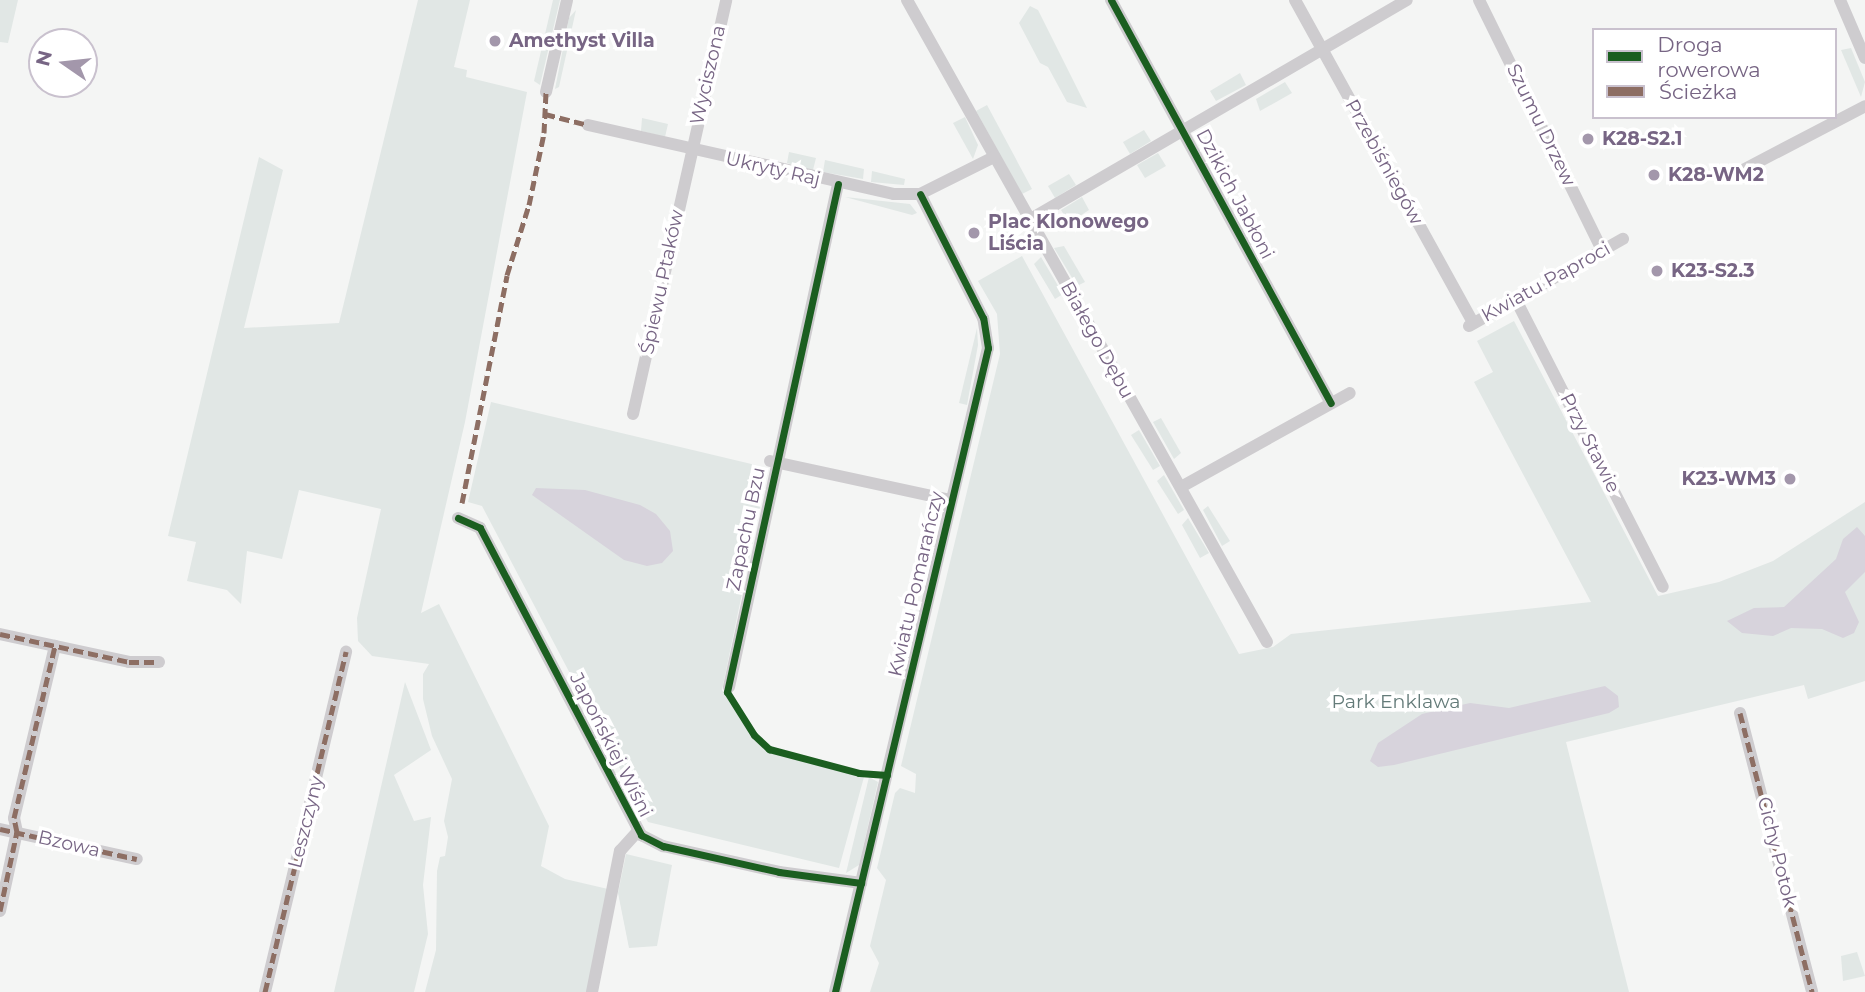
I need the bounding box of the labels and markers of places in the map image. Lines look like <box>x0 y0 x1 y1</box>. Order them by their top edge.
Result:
place label: Amethyst Villa <box>509 30 655 52</box>
marker: Amethyst Villa <box>487 33 503 49</box>
place label: K28-S2.1 <box>1602 128 1683 150</box>
marker: K28-S2.1 <box>1580 131 1596 147</box>
place label: K28-WM2 <box>1668 164 1764 186</box>
marker: K28-WM2 <box>1646 167 1662 183</box>
place label: Plac Klonowego Liścia <box>988 211 1149 255</box>
marker: Plac Klonowego Liścia <box>966 225 982 241</box>
place label: K23-S2.3 <box>1671 260 1755 282</box>
marker: K23-S2.3 <box>1649 263 1665 279</box>
place label: K23-WM3 <box>1681 468 1776 490</box>
marker: K23-WM3 <box>1782 471 1798 487</box>

